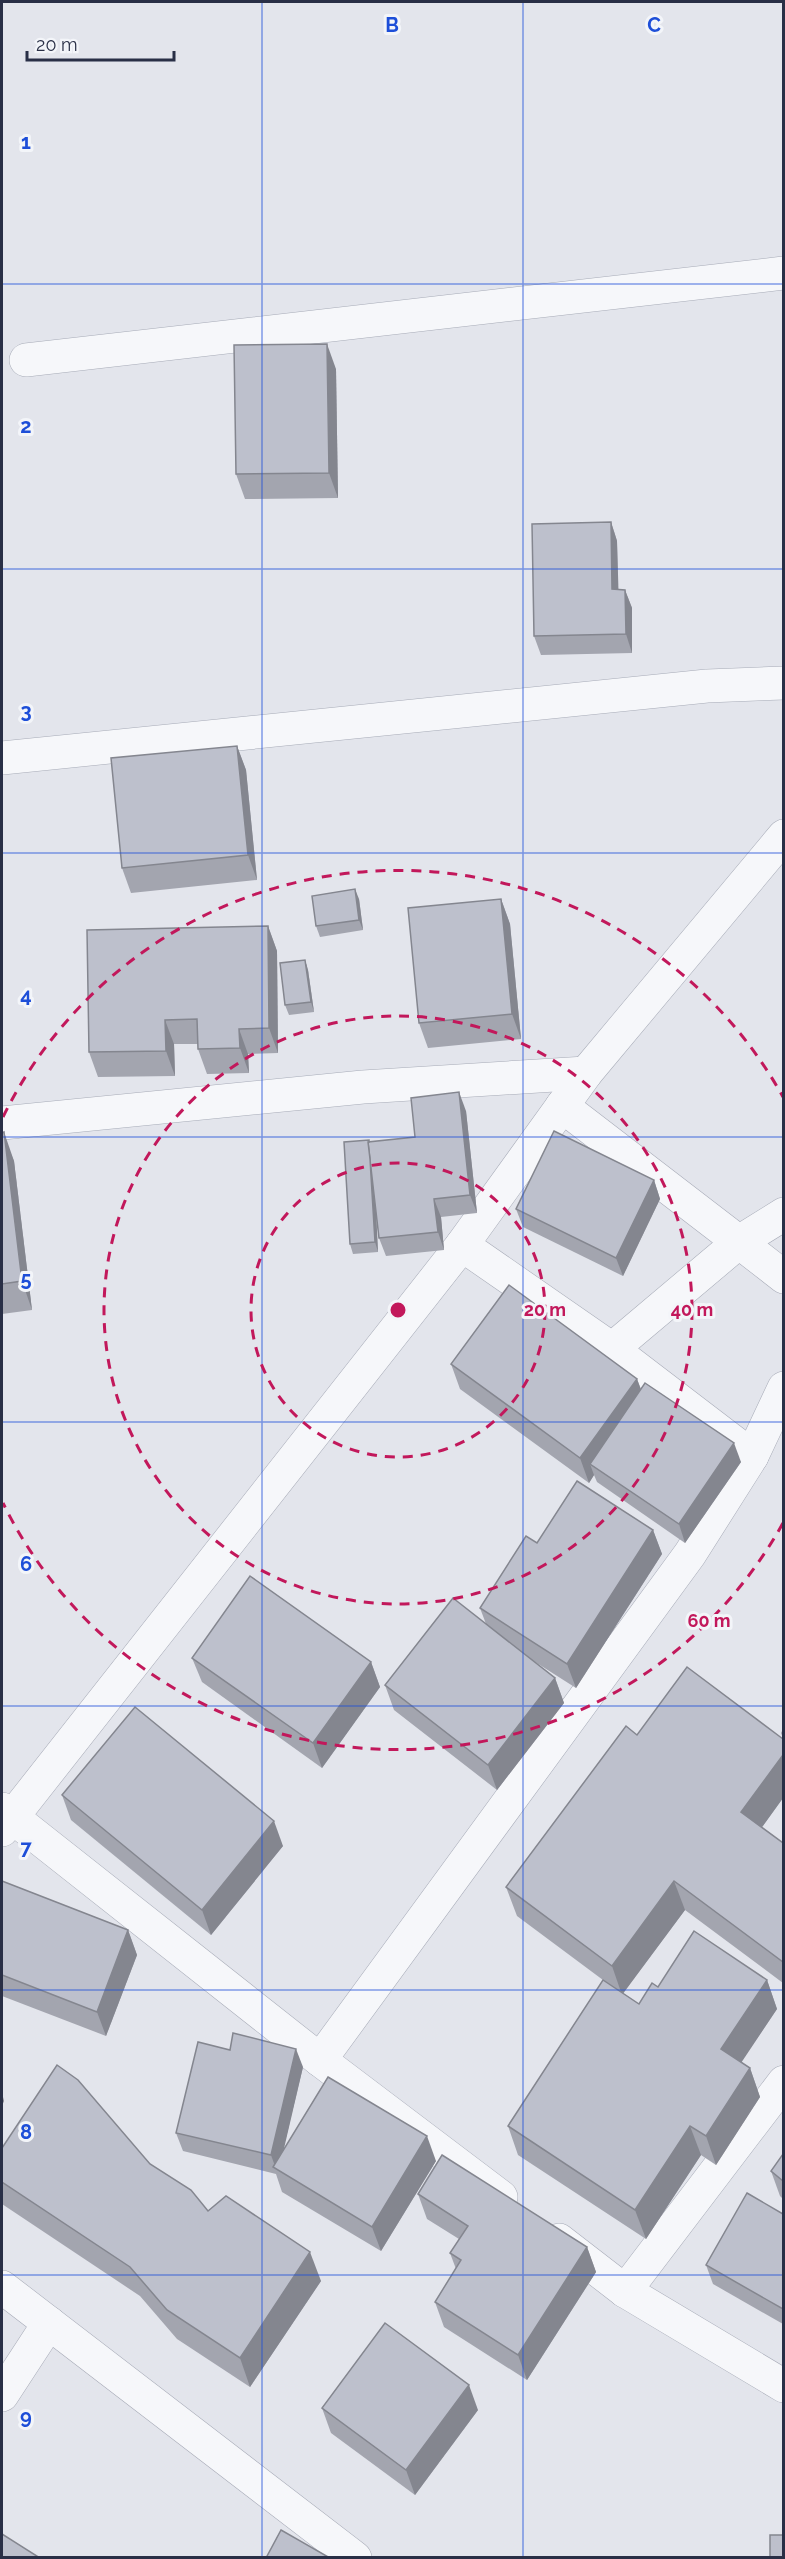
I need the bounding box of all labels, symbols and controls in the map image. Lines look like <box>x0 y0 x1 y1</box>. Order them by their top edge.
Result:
text: B <box>385 13 399 37</box>
text: C <box>647 13 661 37</box>
scale bar <box>27 24 174 62</box>
text: 20 m <box>36 34 78 55</box>
text: 1 <box>21 130 31 154</box>
text: 2 <box>20 414 32 438</box>
text: 3 <box>20 699 32 723</box>
text: 4 <box>20 983 32 1007</box>
text: 5 <box>20 1267 32 1291</box>
text: 20 m <box>524 1299 566 1320</box>
text: 40 m <box>671 1299 713 1320</box>
centre of rings <box>388 1300 408 1320</box>
text: 6 <box>20 1552 32 1576</box>
text: 60 m <box>687 1610 731 1631</box>
text: 7 <box>20 1836 32 1860</box>
text: 8 <box>20 2120 32 2144</box>
text: 9 <box>20 2405 32 2429</box>

